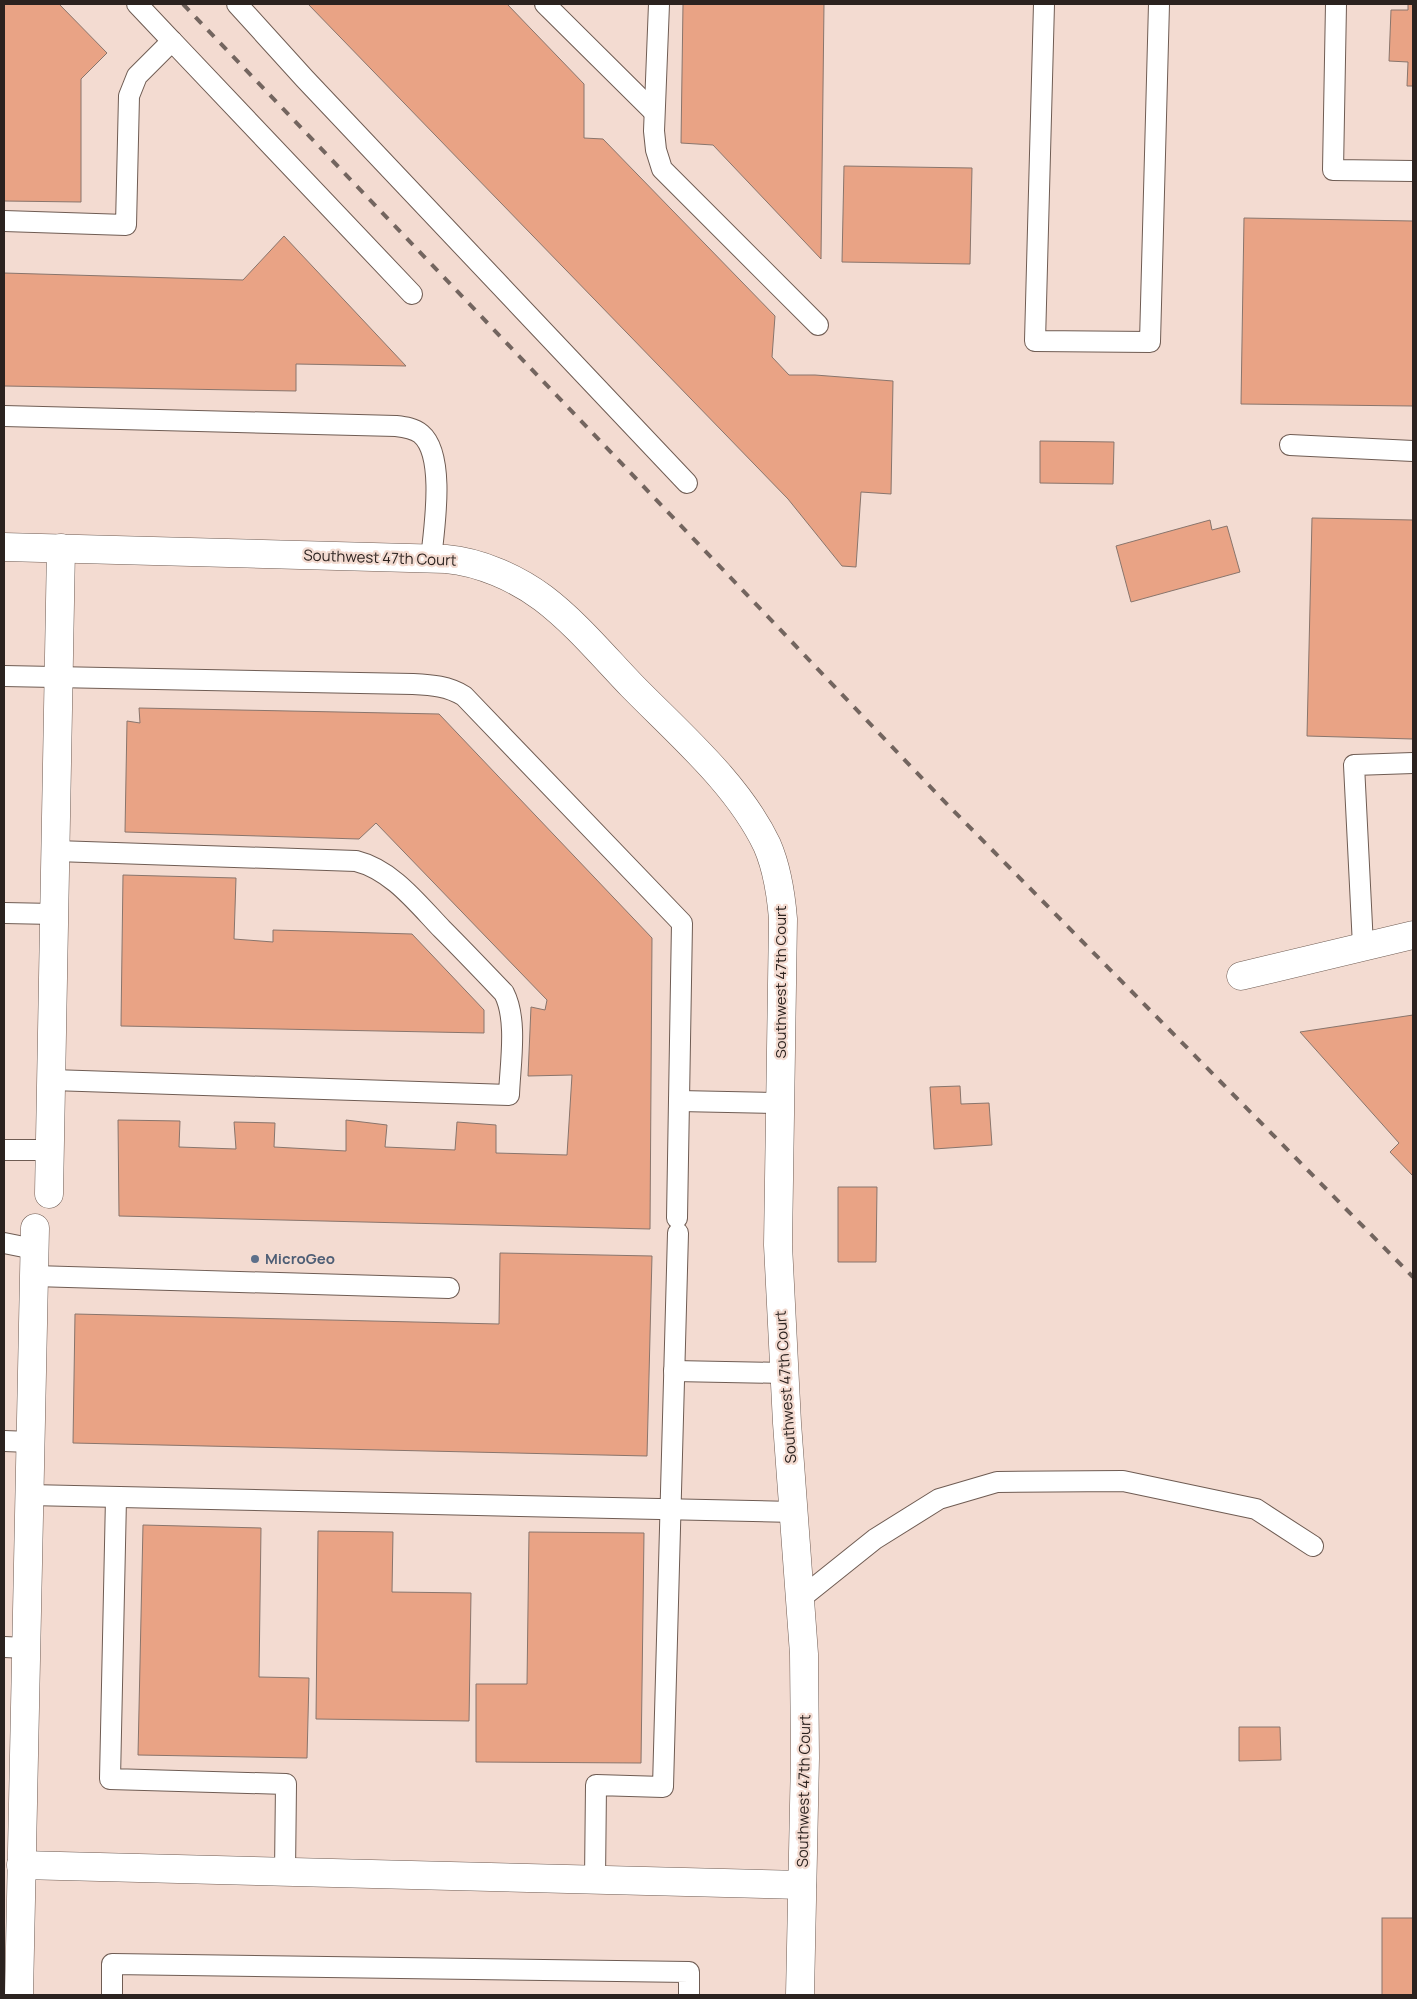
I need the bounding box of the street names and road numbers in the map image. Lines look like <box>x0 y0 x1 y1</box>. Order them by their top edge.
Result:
street label: Southwest 47th Court <box>303 544 457 571</box>
street label: Southwest 47th Court <box>770 905 791 1059</box>
street label: Southwest 47th Court <box>770 1310 801 1464</box>
street label: Southwest 47th Court <box>792 1714 815 1868</box>

